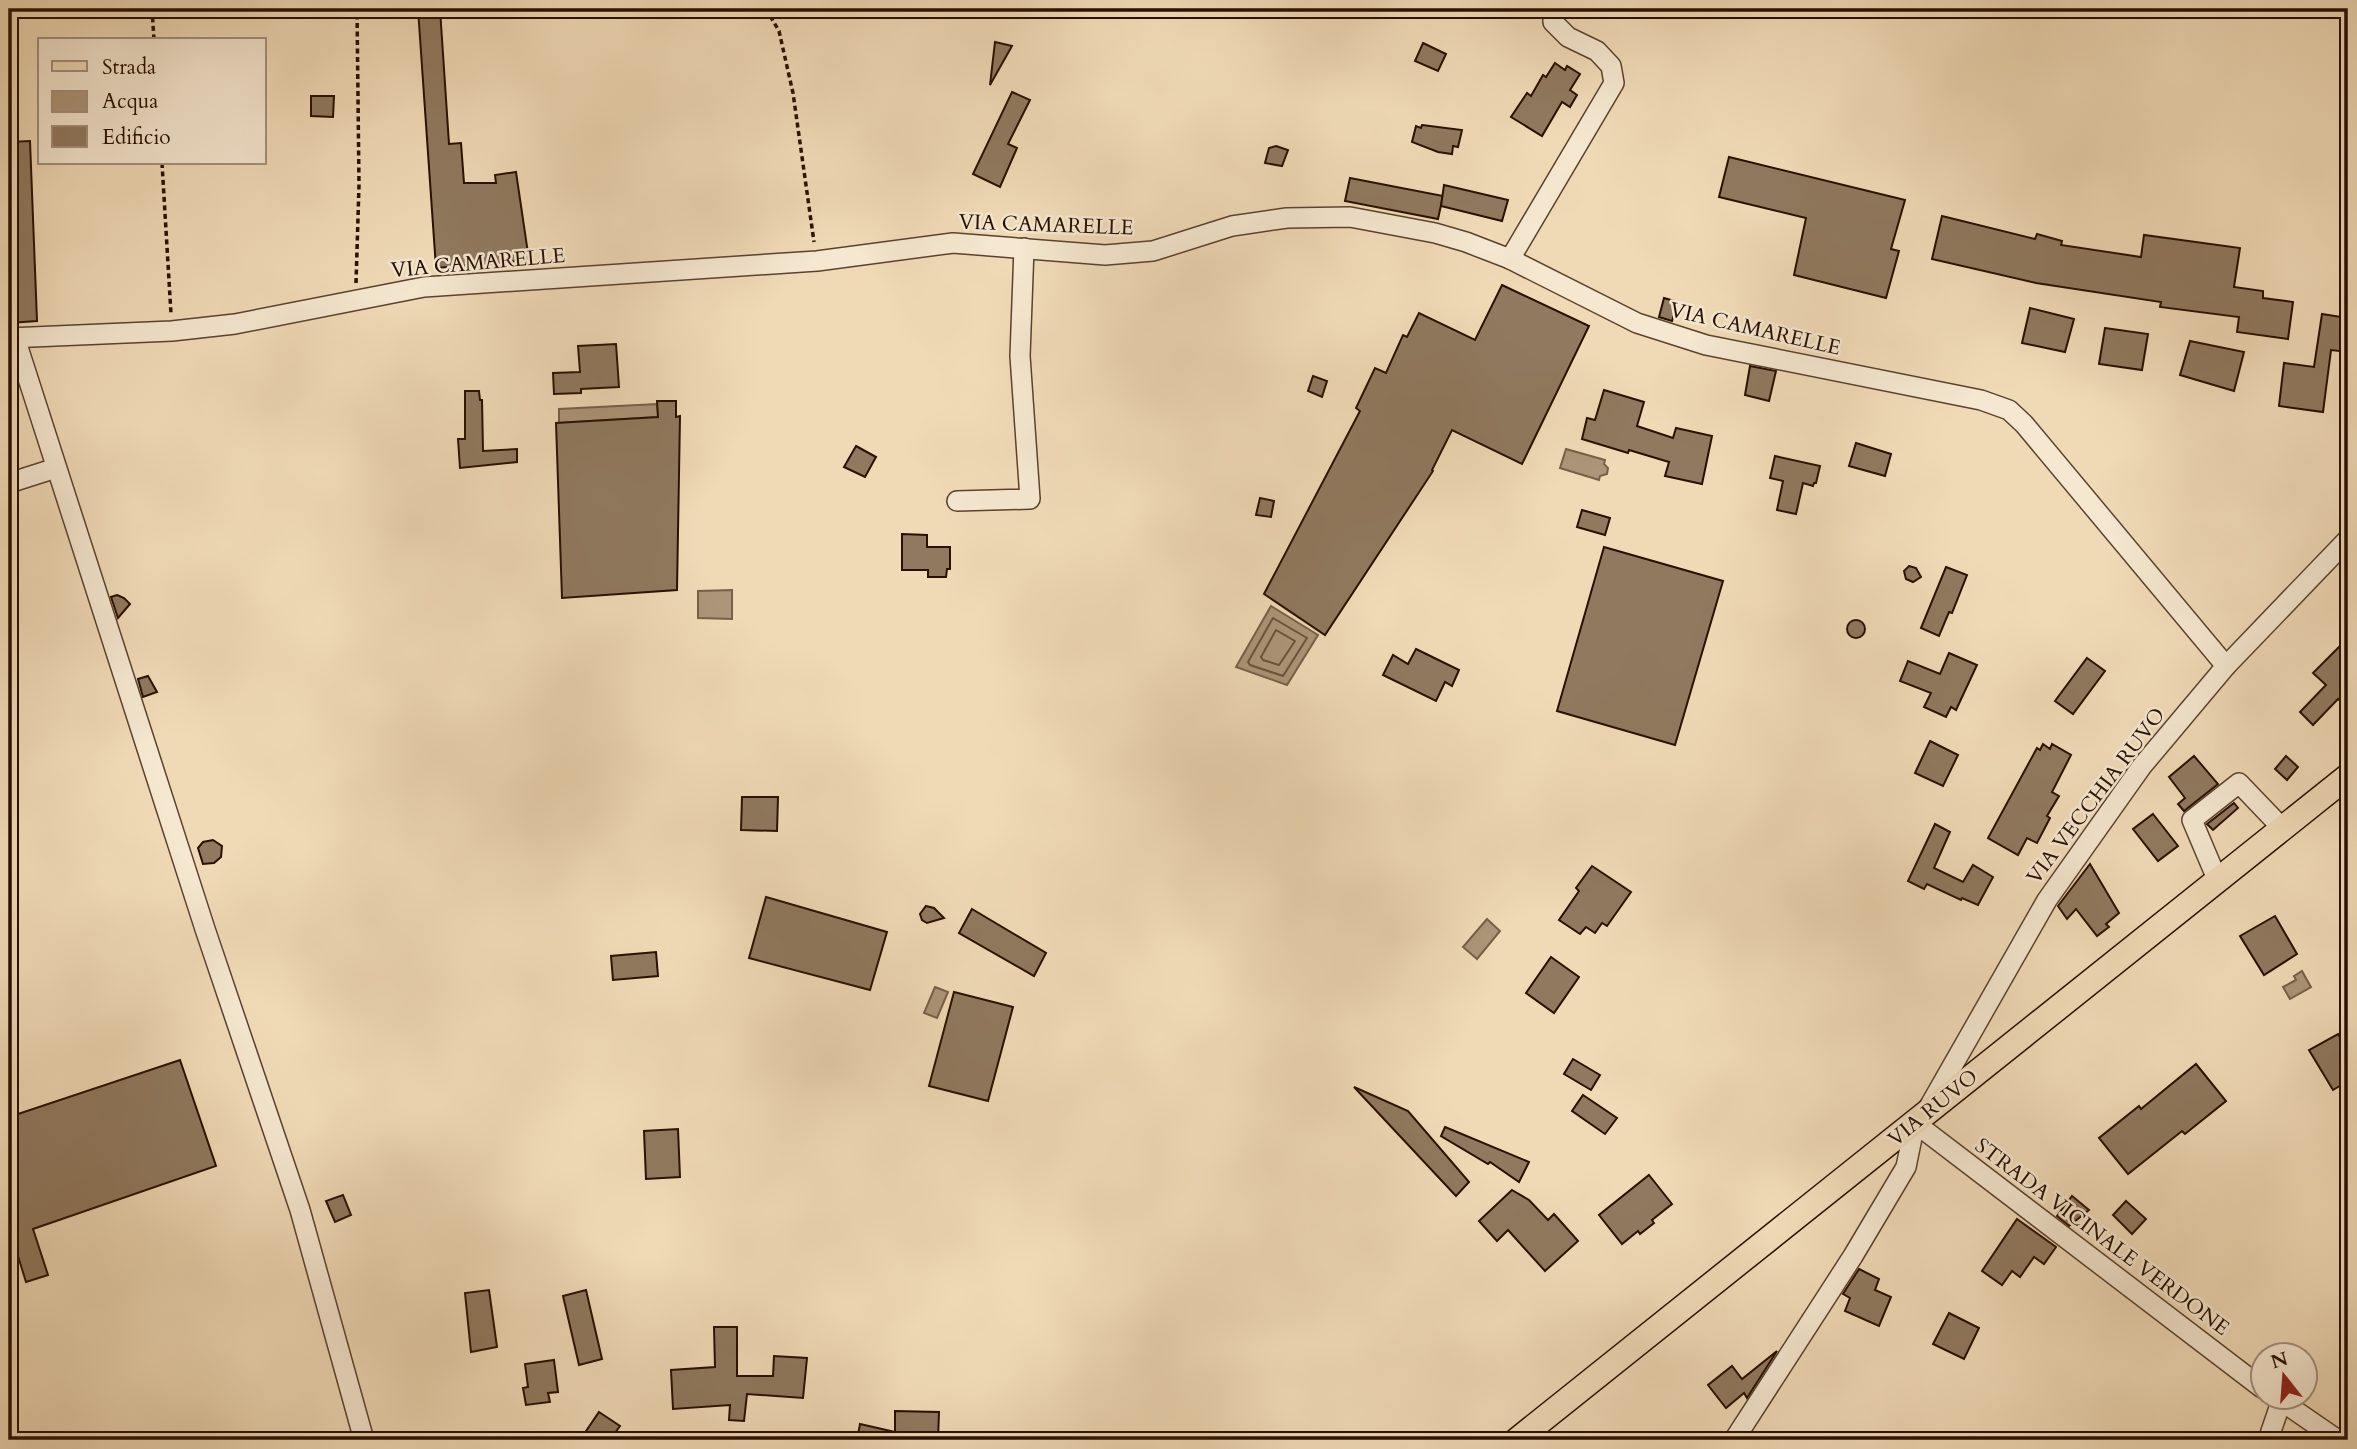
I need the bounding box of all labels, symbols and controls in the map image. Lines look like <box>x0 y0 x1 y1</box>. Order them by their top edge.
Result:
legend <box>38 38 266 164</box>
text: Strada <box>102 53 156 82</box>
text: Acqua <box>102 87 158 116</box>
text: Edificio <box>102 123 171 152</box>
street label: VIA CAMARELLE <box>958 207 1134 243</box>
street label: VIA CAMARELLE <box>390 241 566 285</box>
street label: VIA CAMARELLE <box>1667 295 1843 363</box>
street label: VIA VECCHIA RUVO <box>2020 702 2172 890</box>
street label: VIA RUVO <box>1882 1063 1984 1153</box>
street label: STRADA VICINALE VERDONE <box>1969 1132 2235 1343</box>
north arrow <box>2248 1340 2318 1410</box>
text: N <box>2268 1346 2291 1376</box>

